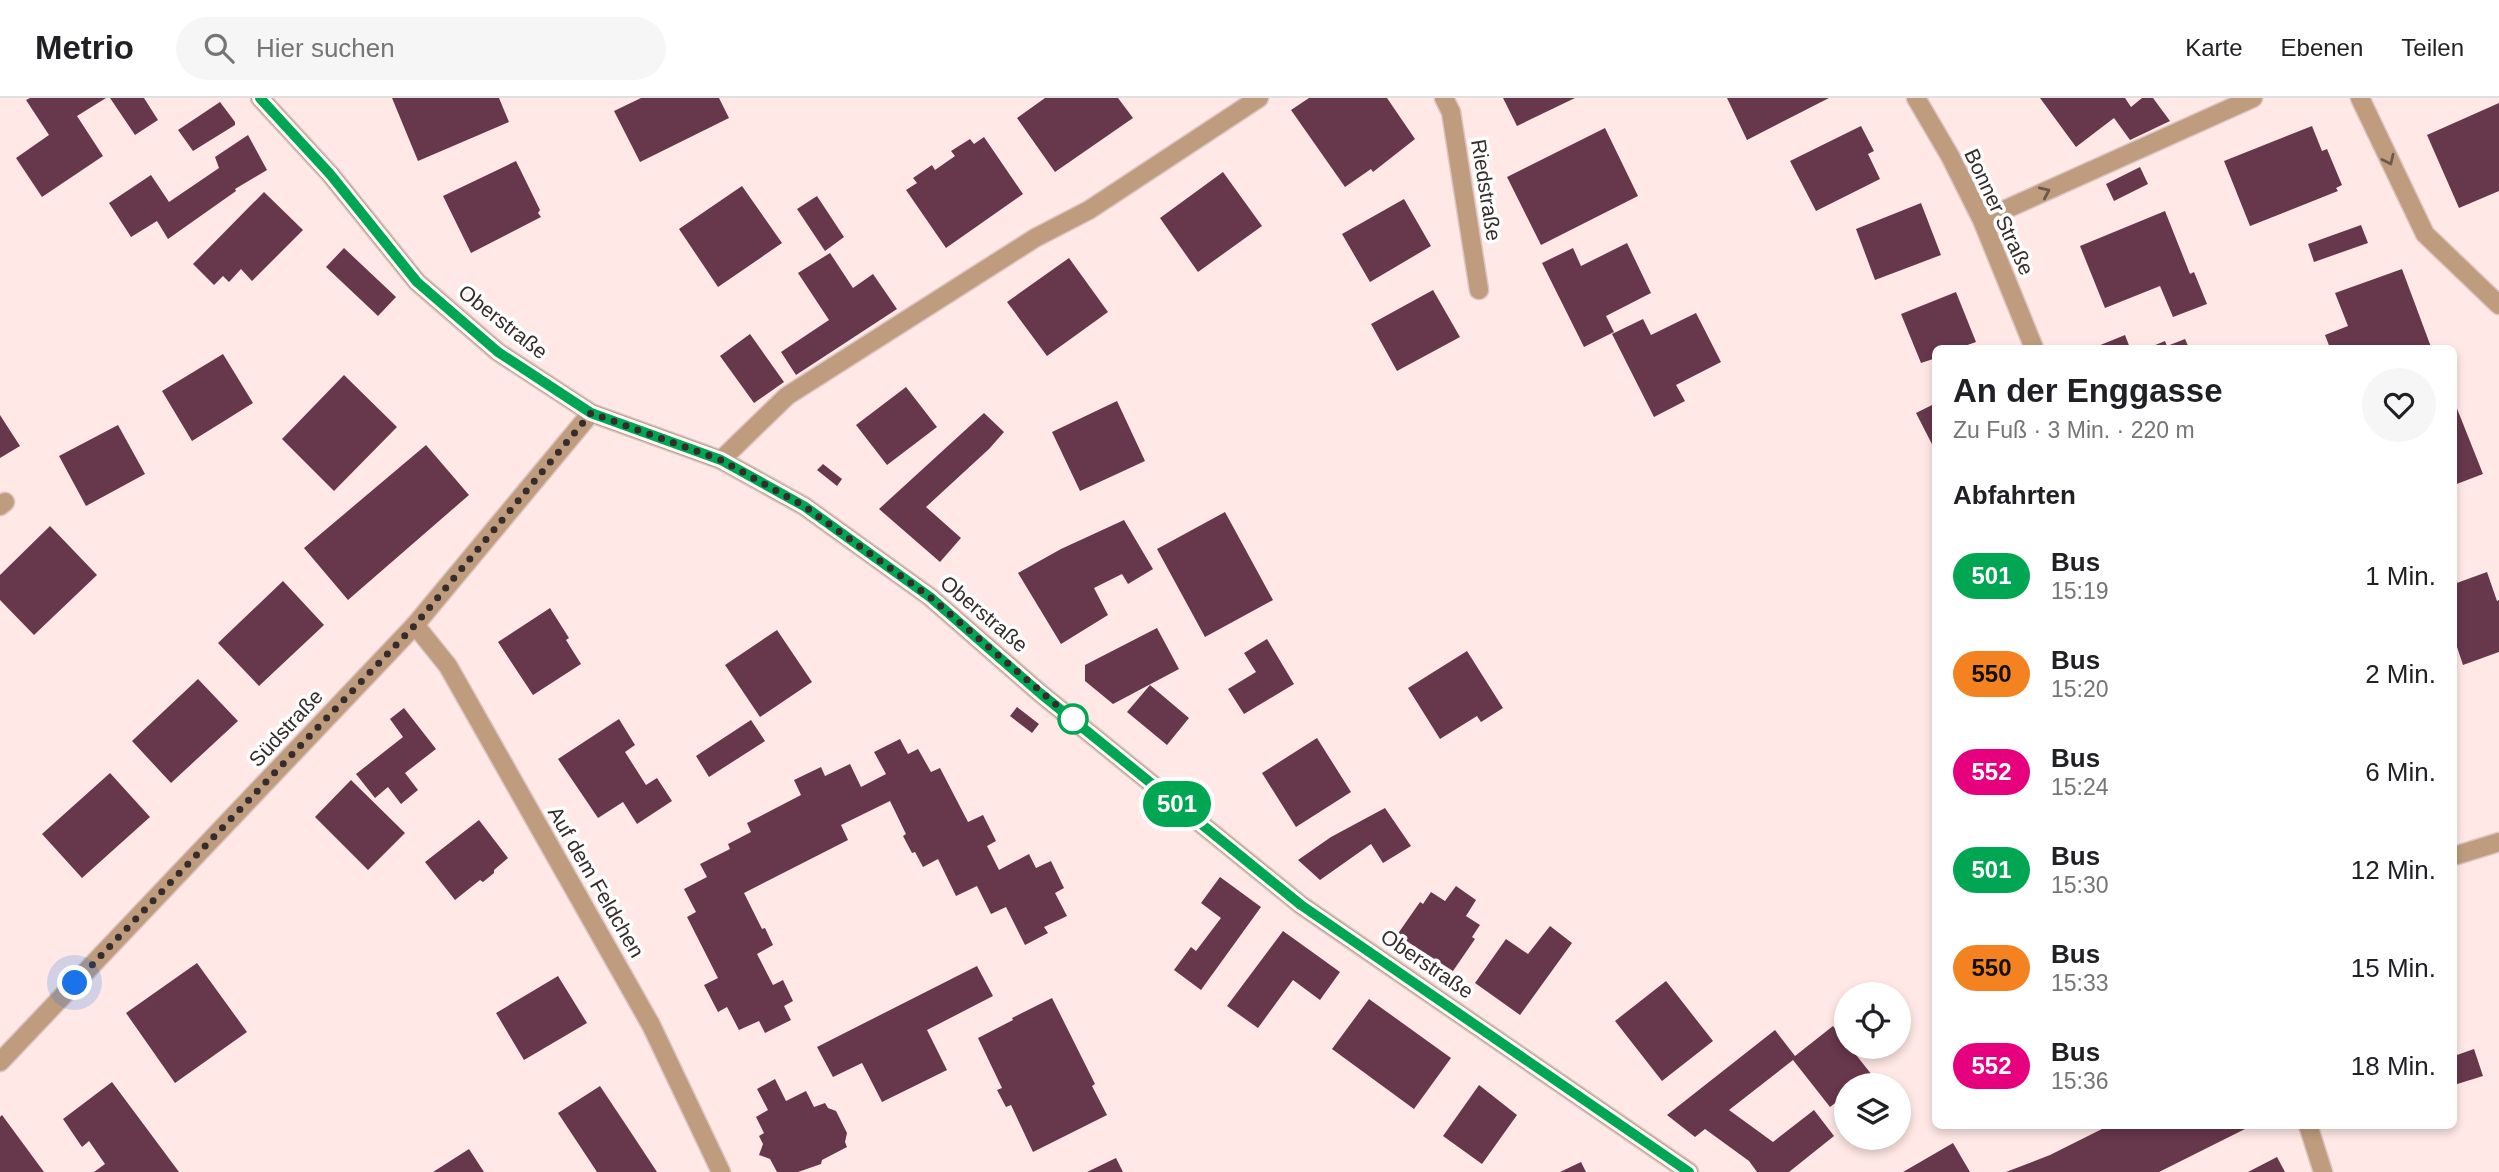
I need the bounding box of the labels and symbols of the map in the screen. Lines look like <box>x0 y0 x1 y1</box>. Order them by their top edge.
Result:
street label: Riedstraße <box>1467 137 1506 242</box>
street label: Bonner Straße <box>1960 145 2039 279</box>
one-way arrow <box>2381 153 2395 165</box>
one-way arrow <box>2037 186 2050 200</box>
street label: Oberstraße <box>454 280 552 363</box>
street label: Oberstraße <box>936 571 1032 657</box>
street label: Südstraße <box>244 684 327 771</box>
unlabelled marker <box>1058 704 1088 734</box>
line badge: 501 <box>1137 781 1217 827</box>
street label: Auf dem Feldchen <box>544 802 649 961</box>
street label: Oberstraße <box>1377 924 1478 1003</box>
your location <box>57 965 92 1000</box>

